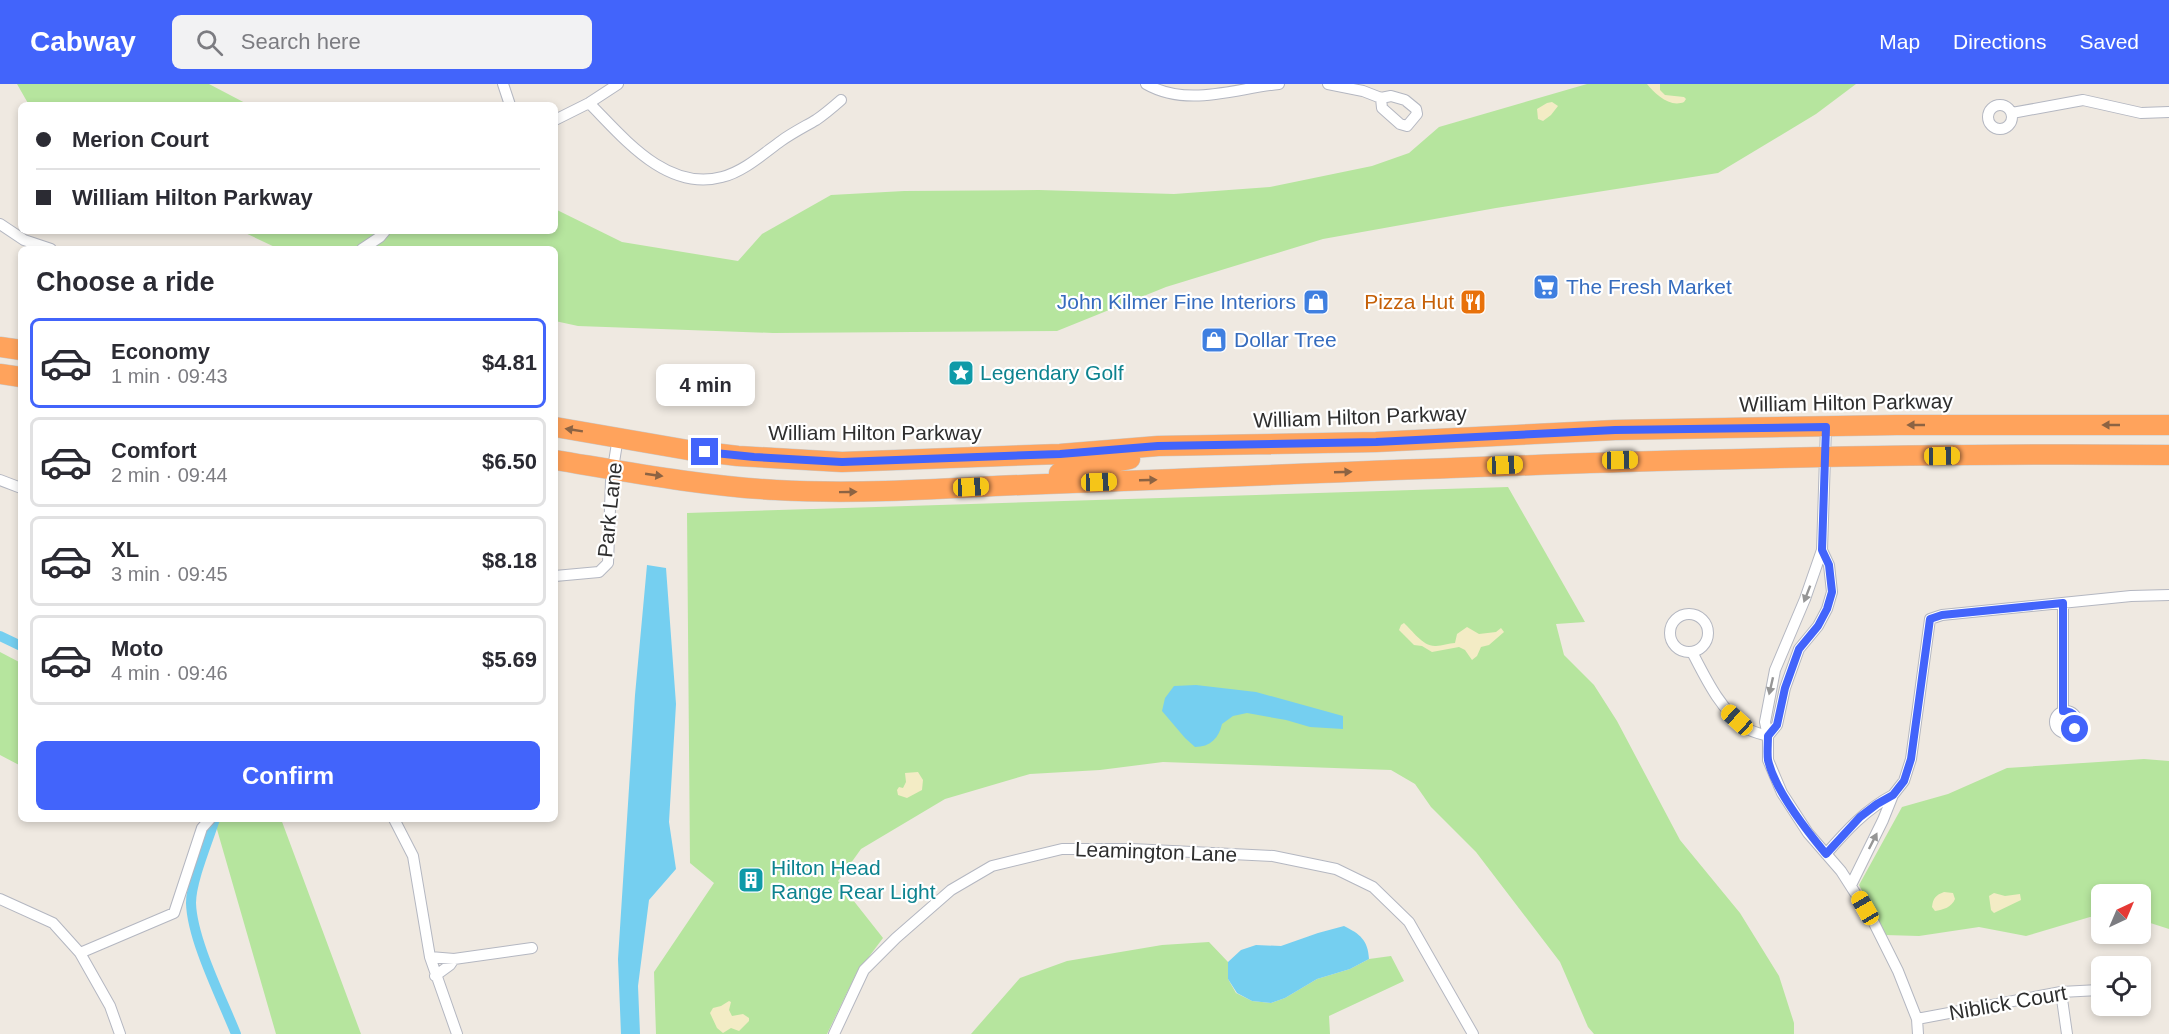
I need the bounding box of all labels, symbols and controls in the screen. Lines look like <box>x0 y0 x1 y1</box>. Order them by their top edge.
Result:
search box <box>172 15 592 69</box>
text: Cabway <box>30 26 136 57</box>
icon: search <box>193 26 226 59</box>
text: Search here <box>241 29 361 54</box>
text: Map <box>1879 30 1920 53</box>
text: Directions <box>1953 30 2046 53</box>
text: Saved <box>2079 30 2139 53</box>
text: Merion Court <box>72 127 209 152</box>
text: William Hilton Parkway <box>72 185 313 210</box>
text: Choose a ride <box>36 267 215 297</box>
supermarket icon: The Fresh Market <box>1531 272 1561 302</box>
place label: The Fresh Market <box>1566 275 1732 298</box>
shop icon: John Kilmer Fine Interiors <box>1301 287 1331 317</box>
restaurant icon: Pizza Hut <box>1458 287 1488 317</box>
place label: John Kilmer Fine Interiors <box>1057 290 1296 313</box>
place label: Pizza Hut <box>1364 290 1454 313</box>
shop icon: Dollar Tree <box>1199 325 1229 355</box>
place label: Dollar Tree <box>1234 328 1337 351</box>
icon: car <box>39 336 93 390</box>
text: Economy <box>111 339 210 364</box>
text: $4.81 <box>482 350 537 375</box>
place icon: Legendary Golf <box>946 358 976 388</box>
place label: Legendary Golf <box>980 361 1124 384</box>
text: 1 min · 09:43 <box>111 365 228 387</box>
callout: 4 min <box>656 365 754 407</box>
text: 4 min <box>679 374 732 396</box>
street label: William Hilton Parkway <box>1739 389 1953 416</box>
street label: William Hilton Parkway <box>1253 401 1468 432</box>
one-way arrow <box>1906 420 1925 430</box>
one-way arrow <box>2101 420 2120 430</box>
street label: William Hilton Parkway <box>768 421 982 444</box>
one-way arrow <box>564 425 583 434</box>
icon: car <box>39 435 93 489</box>
text: Comfort <box>111 438 197 463</box>
route end <box>691 438 718 465</box>
car <box>1924 447 1960 465</box>
text: $6.50 <box>482 449 537 474</box>
car <box>1602 451 1638 469</box>
car <box>1487 455 1523 475</box>
street label: Park Lane <box>593 461 626 559</box>
text: 2 min · 09:44 <box>111 464 228 486</box>
one-way arrow <box>1333 467 1352 476</box>
one-way arrow <box>645 471 664 480</box>
car <box>1081 472 1117 492</box>
one-way arrow <box>1139 475 1158 484</box>
car <box>953 477 989 497</box>
one-way arrow <box>839 487 858 497</box>
icon: car <box>39 534 93 588</box>
text: XL <box>111 537 139 562</box>
text: $8.18 <box>482 548 537 573</box>
text: 3 min · 09:45 <box>111 563 228 585</box>
one-way arrow <box>1802 585 1811 603</box>
icon: car <box>39 633 93 687</box>
text: Moto <box>111 636 164 661</box>
text: $5.69 <box>482 647 537 672</box>
text: 4 min · 09:46 <box>111 662 228 684</box>
one-way arrow <box>1766 676 1776 695</box>
car <box>1718 701 1756 739</box>
route start <box>2061 715 2088 742</box>
button: Confirm <box>36 741 540 810</box>
one-way arrow <box>1868 832 1878 849</box>
street label: Leamington Lane <box>1075 837 1238 866</box>
place label: Hilton Head Range Rear Light <box>771 856 936 903</box>
building icon: Hilton Head Range Rear Light <box>736 865 766 895</box>
north arrow <box>2091 884 2151 944</box>
map controls <box>2091 884 2151 1016</box>
car <box>1848 888 1882 928</box>
button: locate <box>2091 956 2151 1016</box>
street label: Niblick Court <box>1947 981 2069 1024</box>

